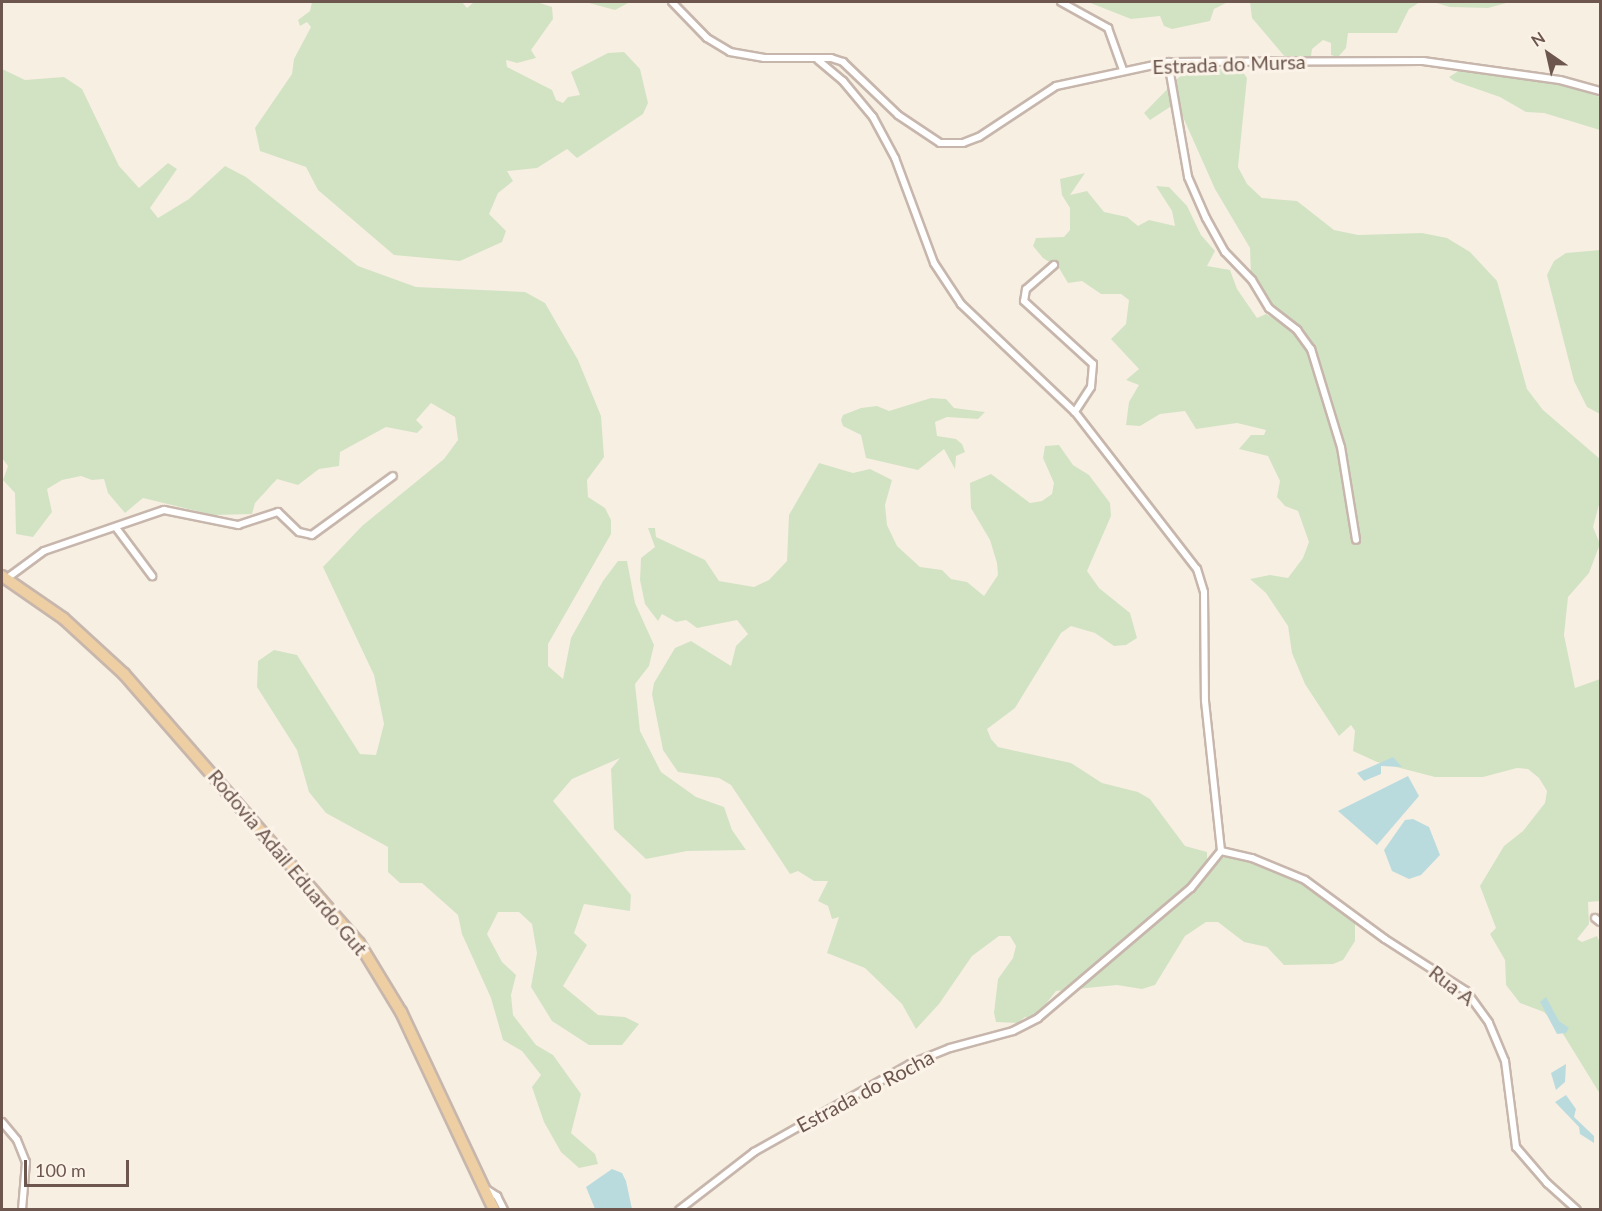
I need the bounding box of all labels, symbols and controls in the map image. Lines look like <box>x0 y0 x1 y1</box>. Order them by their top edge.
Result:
north arrow <box>1518 24 1578 84</box>
text: N <box>1527 27 1548 50</box>
street label: Estrada do Mursa <box>1152 49 1306 79</box>
street label: Rodovia Adail Eduardo Gut <box>203 764 373 960</box>
street label: Rua A <box>1424 960 1480 1010</box>
street label: Estrada do Rocha <box>792 1045 938 1137</box>
scale bar <box>27 1148 132 1186</box>
text: 100 m <box>35 1159 86 1181</box>

